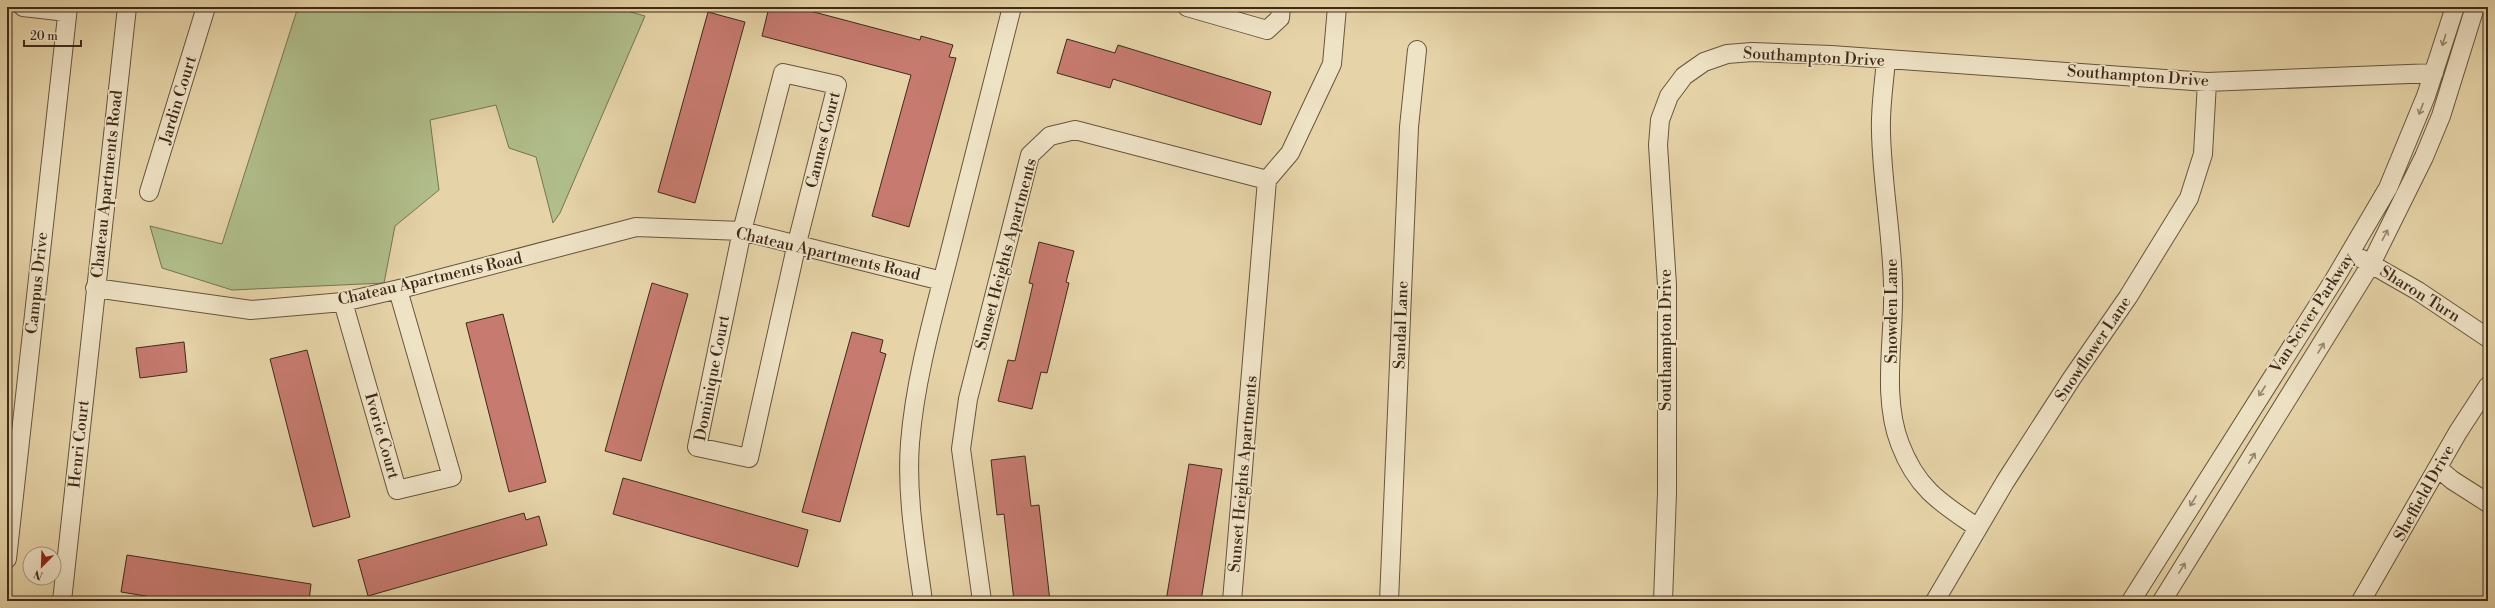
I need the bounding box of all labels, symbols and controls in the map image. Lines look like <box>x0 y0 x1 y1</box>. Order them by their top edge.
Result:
scale bar <box>24 22 81 48</box>
text: 20 m <box>30 29 58 44</box>
one-way arrow <box>2440 34 2448 46</box>
street label: Southampton Drive <box>1743 43 1885 71</box>
street label: Jardin Court <box>155 53 201 147</box>
street label: Southampton Drive <box>2066 61 2210 91</box>
street label: Chateau Apartments Road <box>87 89 127 279</box>
street label: Cannes Court <box>801 89 845 190</box>
one-way arrow <box>2416 103 2424 115</box>
street label: Sunset Heights Apartments <box>971 156 1041 352</box>
street label: Chateau Apartments Road <box>734 223 922 285</box>
one-way arrow <box>2382 229 2389 241</box>
street label: Campus Drive <box>22 231 52 335</box>
street label: Chateau Apartments Road <box>336 248 524 310</box>
street label: Van Sciver Parkway <box>2265 249 2359 378</box>
street label: Snowden Lane <box>1882 259 1902 363</box>
street label: Sharon Turn <box>2376 261 2464 327</box>
street label: Southampton Drive <box>1656 269 1676 411</box>
street label: Sandal Lane <box>1389 281 1413 369</box>
street label: Snowflower Lane <box>2051 293 2135 405</box>
street label: Dominique Court <box>690 313 734 443</box>
one-way arrow <box>2317 342 2325 354</box>
street label: Sunset Heights Apartments <box>1224 375 1262 573</box>
one-way arrow <box>2258 385 2266 396</box>
street label: Ivorie Court <box>360 391 404 482</box>
street label: Henri Court <box>64 399 94 489</box>
street label: Sheffield Drive <box>2389 441 2459 545</box>
one-way arrow <box>2248 453 2256 464</box>
one-way arrow <box>2188 495 2196 507</box>
north arrow <box>22 546 62 586</box>
one-way arrow <box>2179 562 2187 574</box>
text: N <box>31 566 45 582</box>

